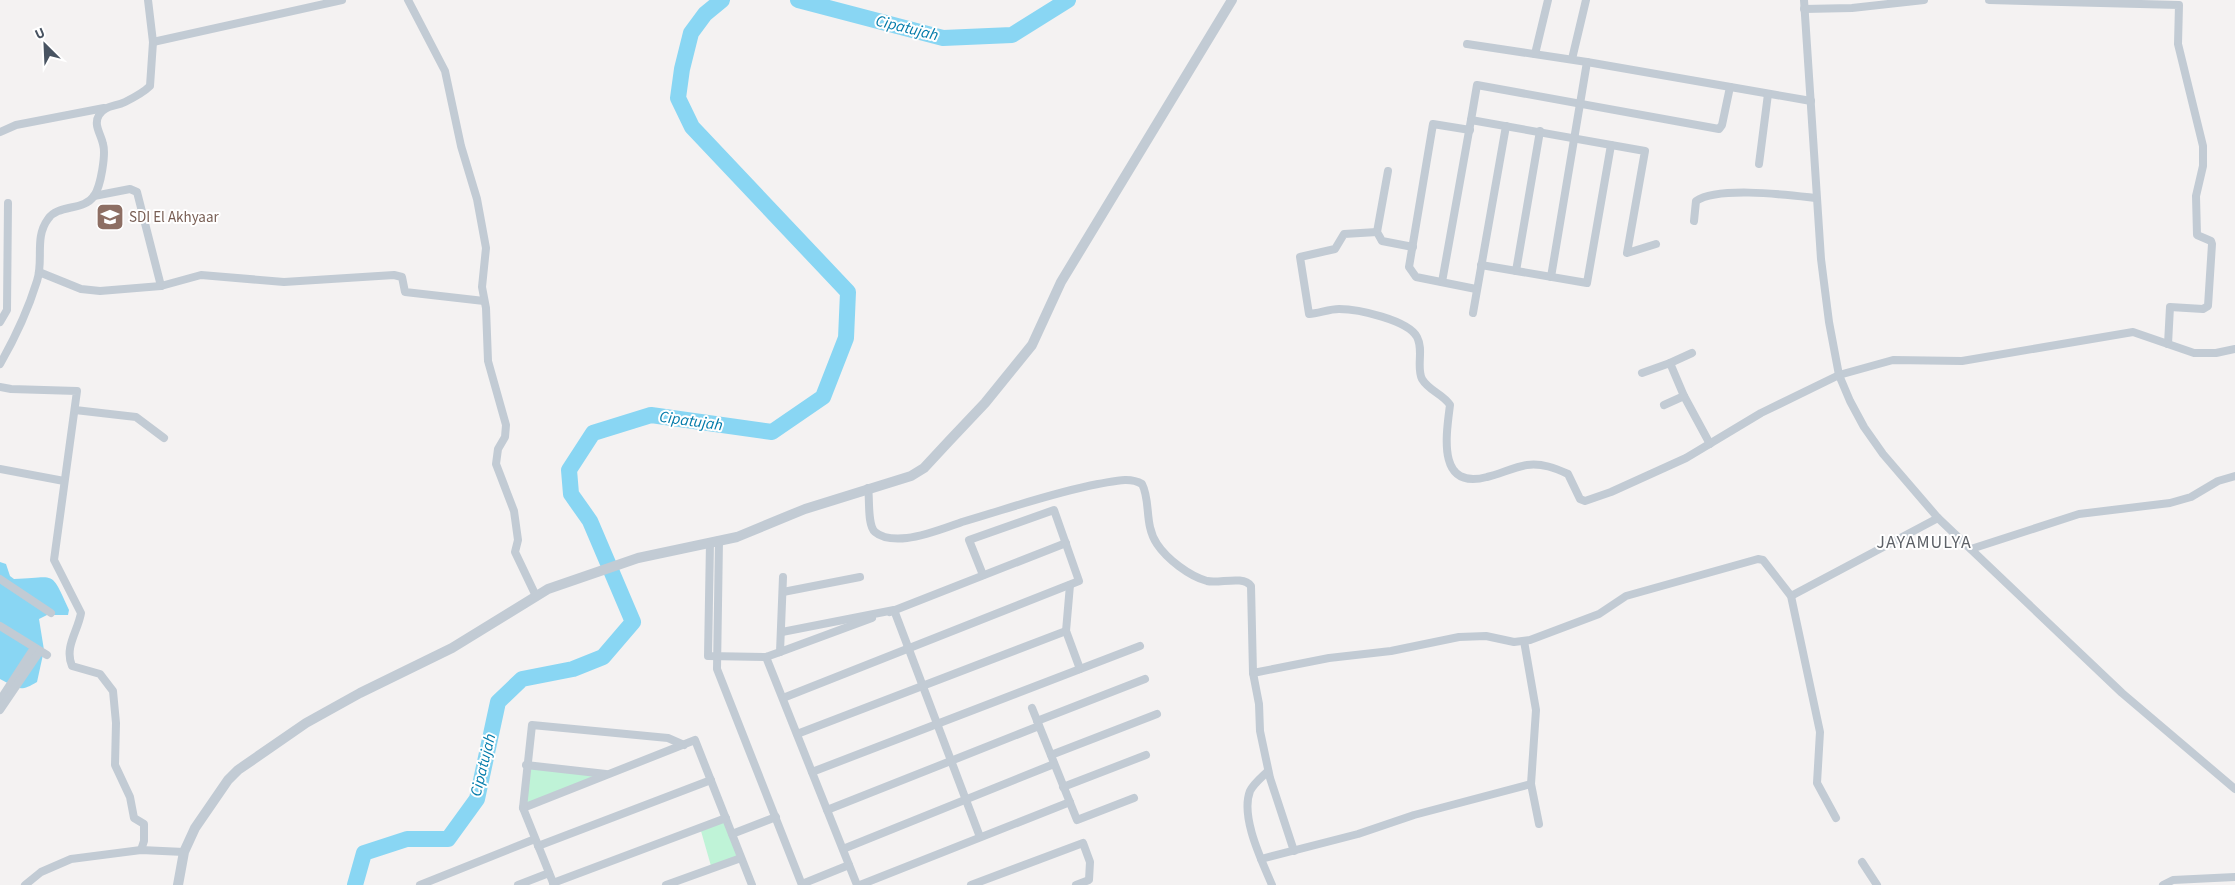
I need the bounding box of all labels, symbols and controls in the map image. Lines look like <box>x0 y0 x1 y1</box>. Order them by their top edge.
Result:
water label: Cipatujah <box>873 10 941 46</box>
north arrow <box>20 20 70 70</box>
text: U <box>32 23 48 45</box>
school or university icon: SDI El Akhyaar <box>95 202 125 232</box>
place label: SDI El Akhyaar <box>129 207 219 228</box>
water label: Cipatujah <box>658 406 724 436</box>
district label: JAYAMULYA <box>1876 530 1972 555</box>
water label: Cipatujah <box>465 731 501 799</box>

